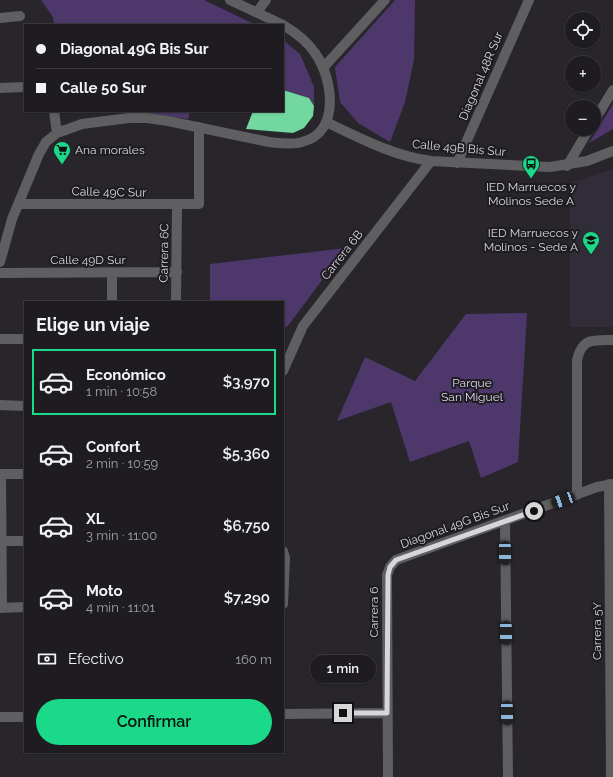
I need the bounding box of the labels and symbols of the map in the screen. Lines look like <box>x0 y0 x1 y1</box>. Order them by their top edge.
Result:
street label: Diagonal 48R Sur <box>456 29 506 122</box>
street label: Calle 49B Bis Sur <box>411 137 507 159</box>
supermarket icon: Ana morales <box>52 140 72 165</box>
place label: Ana morales <box>75 143 145 157</box>
bus stop icon: IED Marruecos y Molinos Sede A <box>521 154 541 179</box>
place label: IED Marruecos y Molinos Sede A <box>486 180 577 208</box>
street label: Calle 49C Sur <box>71 184 147 200</box>
street label: Carrera 6C <box>156 223 172 283</box>
place label: IED Marruecos y Molinos - Sede A <box>484 226 578 254</box>
street label: Carrera 6B <box>318 227 366 283</box>
school or university icon: IED Marruecos y Molinos - Sede A <box>581 230 601 255</box>
street label: Calle 49D Sur <box>50 253 126 267</box>
park label: Parque San Miguel <box>441 376 504 404</box>
car <box>550 490 576 510</box>
street label: Diagonal 49G Bis Sur <box>399 498 512 551</box>
route start <box>525 502 543 520</box>
car <box>499 541 511 565</box>
street label: Carrera 6 <box>367 586 381 638</box>
street label: Carrera 5Y <box>590 602 604 660</box>
car <box>500 621 512 645</box>
callout: 1 min <box>310 655 376 683</box>
car <box>501 701 513 725</box>
route end <box>334 704 352 722</box>

